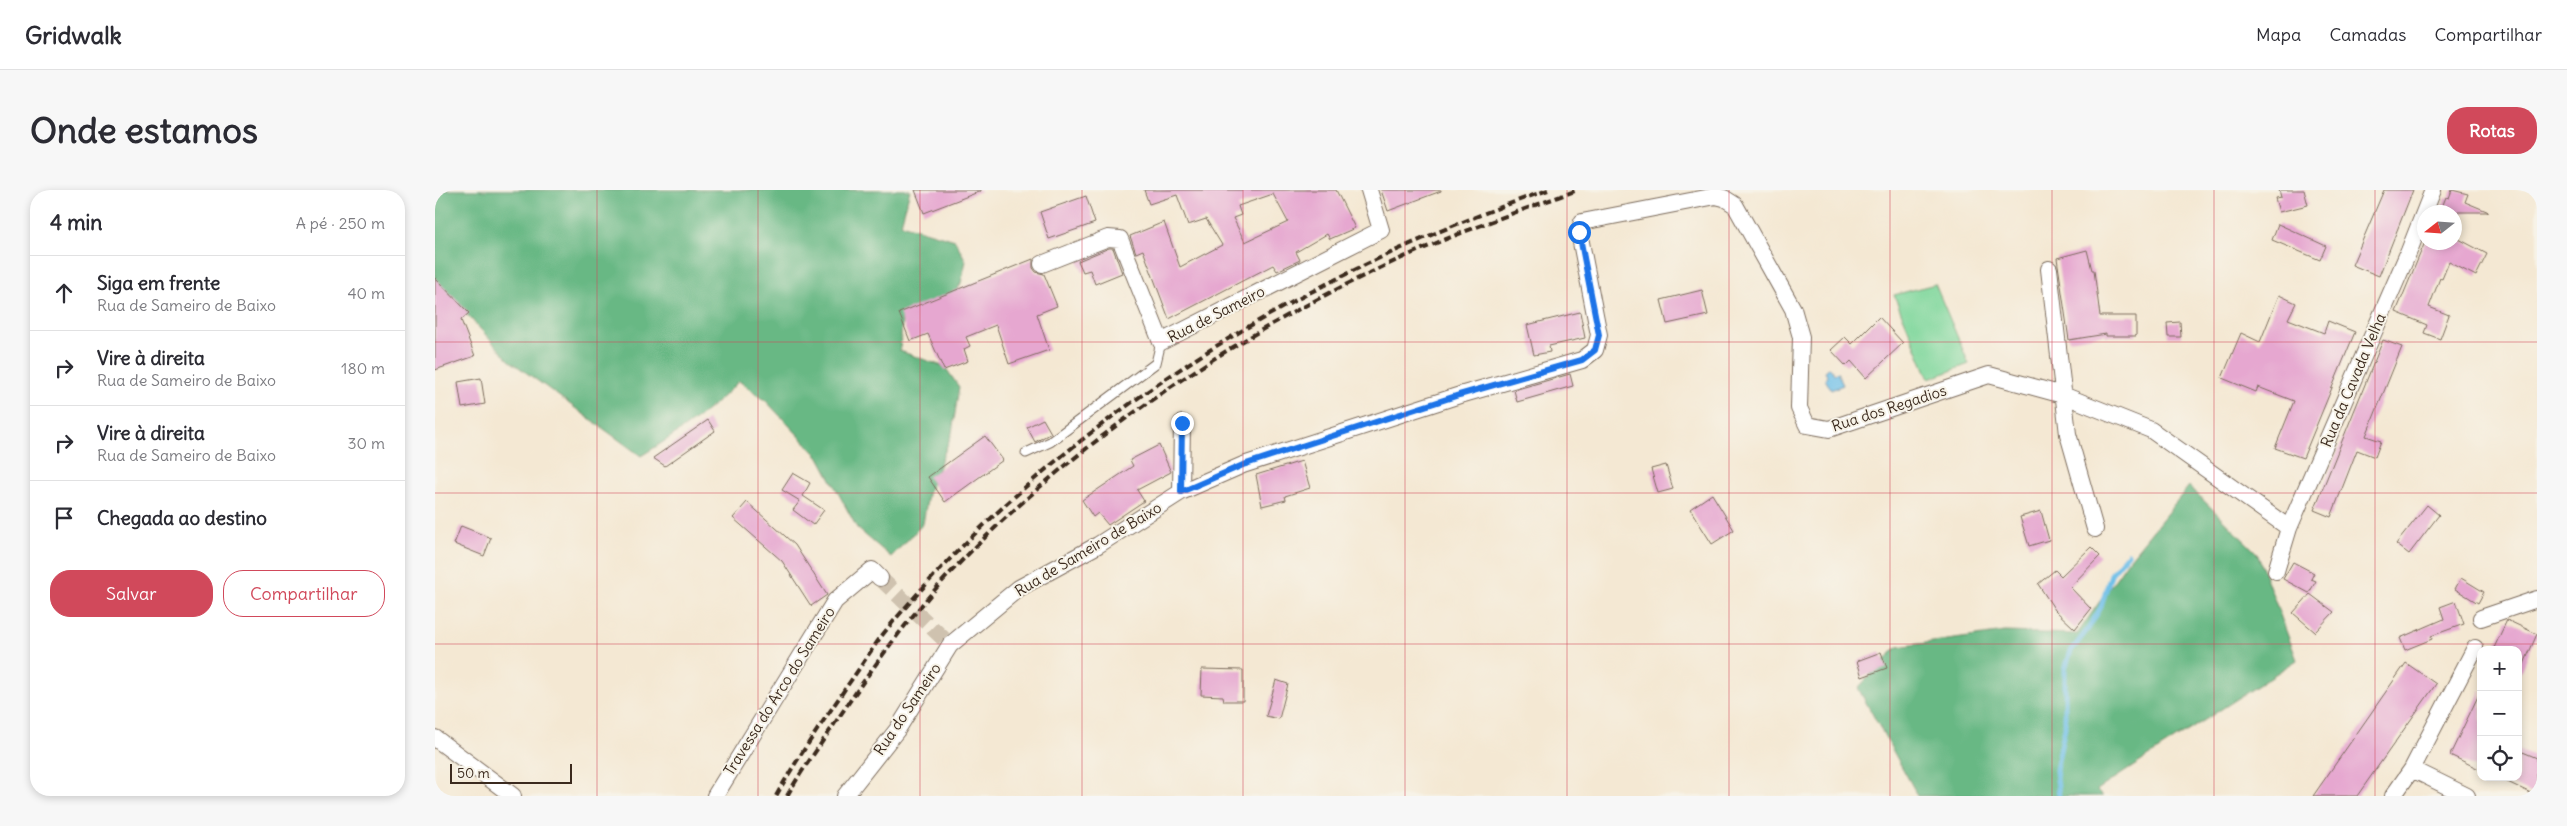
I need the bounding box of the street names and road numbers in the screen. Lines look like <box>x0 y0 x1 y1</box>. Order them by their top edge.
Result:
street label: Rua de Sameiro <box>1164 281 1268 347</box>
street label: Rua da Cavada Velha <box>2316 310 2390 450</box>
street label: Rua dos Regadios <box>1829 380 1949 436</box>
street label: Rua de Sameiro de Baixo <box>1011 498 1165 600</box>
street label: Travessa do Arco do Sameiro <box>719 603 839 779</box>
street label: Rua do Sameiro <box>869 659 945 759</box>

